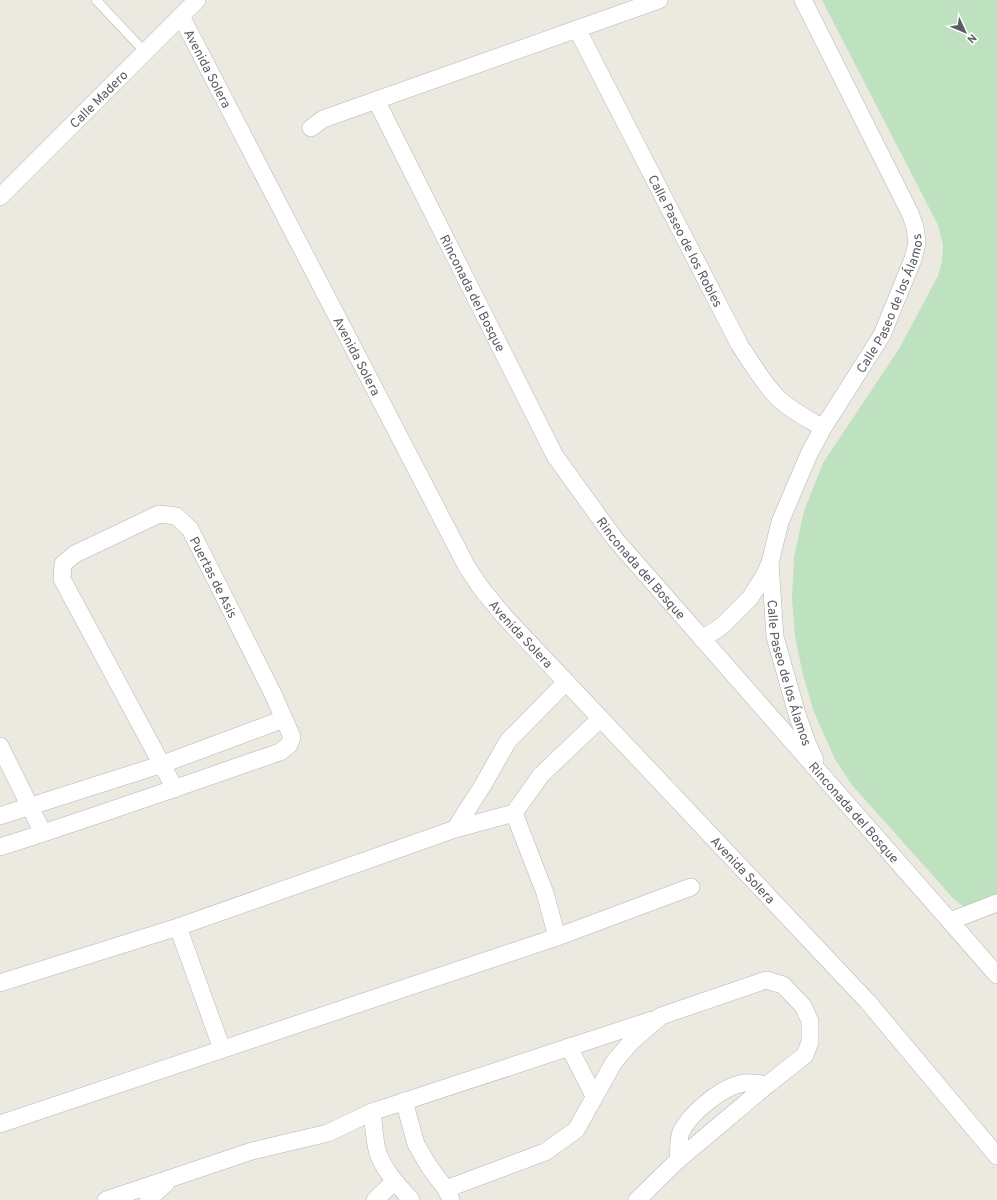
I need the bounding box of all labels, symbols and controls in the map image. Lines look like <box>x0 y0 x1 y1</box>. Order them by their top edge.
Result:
north arrow <box>945 12 985 52</box>
street label: Avenida Solera <box>179 27 233 111</box>
text: N <box>964 31 979 46</box>
street label: Calle Madero <box>67 68 132 133</box>
street label: Calle Paseo de los Robles <box>643 173 725 311</box>
street label: Rinconada del Bosque <box>435 233 507 355</box>
street label: Calle Paseo de los Álamos <box>854 233 927 377</box>
street label: Avenida Solera <box>329 315 383 399</box>
street label: Rinconada del Bosque <box>592 515 688 624</box>
street label: Puertas de Asis <box>185 534 240 621</box>
street label: Avenida Solera <box>484 598 555 672</box>
street label: Calle Paseo de los Álamos <box>762 599 814 749</box>
street label: Rinconada del Bosque <box>804 760 901 867</box>
street label: Avenida Solera <box>706 834 777 908</box>

